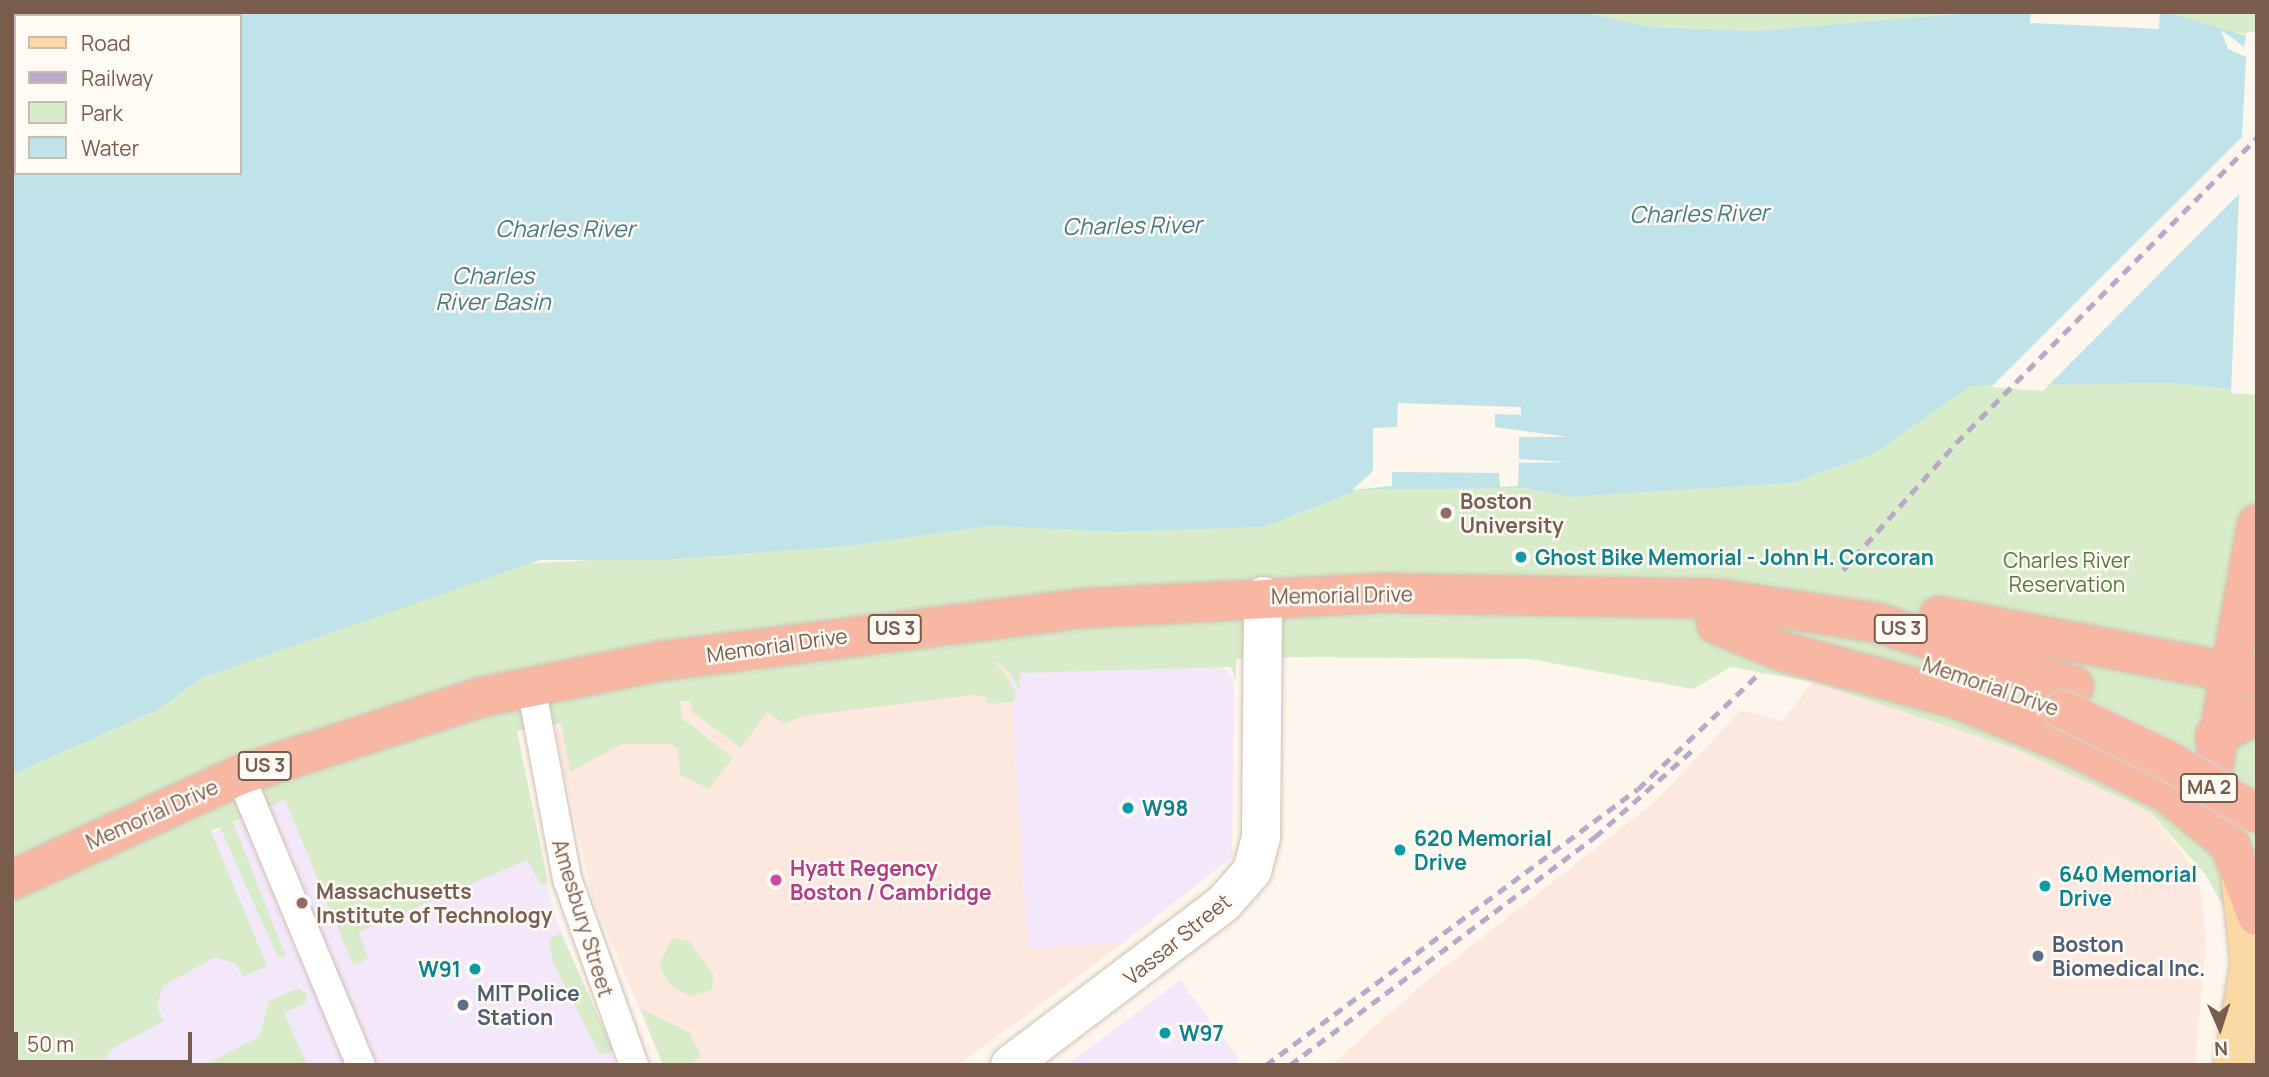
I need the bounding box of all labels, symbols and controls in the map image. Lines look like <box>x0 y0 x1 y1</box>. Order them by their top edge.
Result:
legend <box>14 14 242 175</box>
text: Road <box>81 29 131 57</box>
text: Railway <box>81 64 153 92</box>
text: Park <box>81 99 123 127</box>
text: Water <box>81 134 139 162</box>
water label: Charles River <box>1629 198 1769 228</box>
water label: Charles River <box>1062 210 1202 240</box>
water label: Charles River <box>495 214 635 242</box>
water label: Charles River Basin <box>435 261 551 315</box>
place label: Boston University <box>1460 488 1564 538</box>
marker: Boston University <box>1438 505 1454 521</box>
place label: Ghost Bike Memorial - John H. Corcoran <box>1535 544 1934 570</box>
park label: Charles River Reservation <box>2003 547 2131 597</box>
marker: Ghost Bike Memorial - John H. Corcoran <box>1513 549 1529 565</box>
street label: Memorial Drive <box>1271 581 1413 609</box>
road number: US 3 <box>867 614 923 644</box>
road number: US 3 <box>1873 614 1929 644</box>
street label: Memorial Drive <box>705 623 849 667</box>
street label: Memorial Drive <box>1920 651 2062 721</box>
road number: US 3 <box>237 750 293 782</box>
road number: MA 2 <box>2179 772 2239 804</box>
street label: Memorial Drive <box>82 774 222 854</box>
place label: W98 <box>1142 795 1188 821</box>
marker: W98 <box>1120 800 1136 816</box>
place label: 620 Memorial Drive <box>1414 825 1552 875</box>
street label: Amesbury Street <box>547 836 619 1000</box>
marker: 620 Memorial Drive <box>1392 842 1408 858</box>
place label: Hyatt Regency Boston / Cambridge <box>790 855 992 905</box>
place label: 640 Memorial Drive <box>2059 861 2197 911</box>
marker: Hyatt Regency Boston / Cambridge <box>768 872 784 888</box>
place label: Massachusetts Institute of Technology <box>316 878 552 928</box>
marker: 640 Memorial Drive <box>2037 878 2053 894</box>
street label: Vassar Street <box>1118 888 1236 990</box>
marker: Massachusetts Institute of Technology <box>294 895 310 911</box>
place label: Boston Biomedical Inc. <box>2052 931 2205 981</box>
marker: Boston Biomedical Inc. <box>2030 948 2046 964</box>
place label: W91 <box>418 956 461 982</box>
marker: W91 <box>467 961 483 977</box>
place label: MIT Police Station <box>477 980 580 1030</box>
north arrow <box>2185 993 2255 1063</box>
marker: MIT Police Station <box>455 997 471 1013</box>
scale bar <box>18 1018 196 1062</box>
place label: W97 <box>1179 1020 1224 1046</box>
marker: W97 <box>1157 1025 1173 1041</box>
text: 50 m <box>27 1030 74 1058</box>
text: N <box>2214 1036 2229 1062</box>

